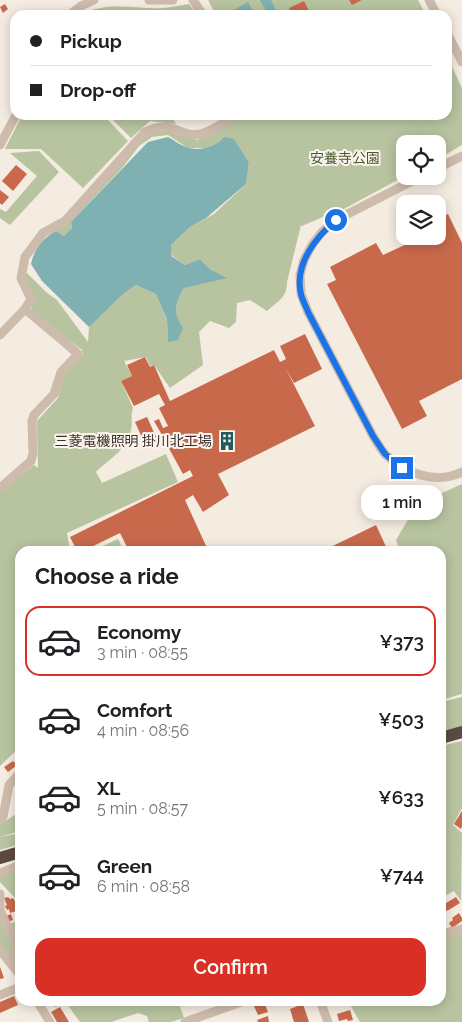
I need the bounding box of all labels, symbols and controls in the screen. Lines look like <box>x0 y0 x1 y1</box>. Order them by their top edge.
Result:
text: Pickup <box>60 30 122 52</box>
text: Drop-off <box>60 79 136 101</box>
map controls <box>396 135 446 245</box>
button: locate <box>396 135 446 185</box>
park label: 安養寺公園 <box>310 150 380 166</box>
button: layers <box>396 195 446 245</box>
route start <box>325 209 347 231</box>
building icon: 三菱電機照明 掛川北工場 <box>216 430 238 452</box>
place label: 三菱電機照明 掛川北工場 <box>54 433 212 449</box>
route end <box>391 457 413 479</box>
callout: 1 min <box>361 486 443 520</box>
text: 1 min <box>382 493 422 512</box>
text: Choose a ride <box>35 563 179 589</box>
icon: car <box>37 619 82 664</box>
text: Economy <box>97 621 181 643</box>
text: ¥373 <box>379 630 424 652</box>
text: 3 min · 08:55 <box>97 643 188 662</box>
icon: car <box>37 697 82 742</box>
text: Comfort <box>97 699 172 721</box>
text: ¥503 <box>378 708 424 730</box>
text: 4 min · 08:56 <box>97 721 189 740</box>
icon: car <box>37 775 82 820</box>
text: XL <box>97 777 120 799</box>
text: ¥633 <box>378 786 424 808</box>
text: 5 min · 08:57 <box>97 799 188 818</box>
icon: car <box>37 853 82 898</box>
text: Green <box>97 855 152 877</box>
text: ¥744 <box>380 864 424 886</box>
text: 6 min · 08:58 <box>97 877 190 896</box>
button: Confirm <box>35 938 426 996</box>

